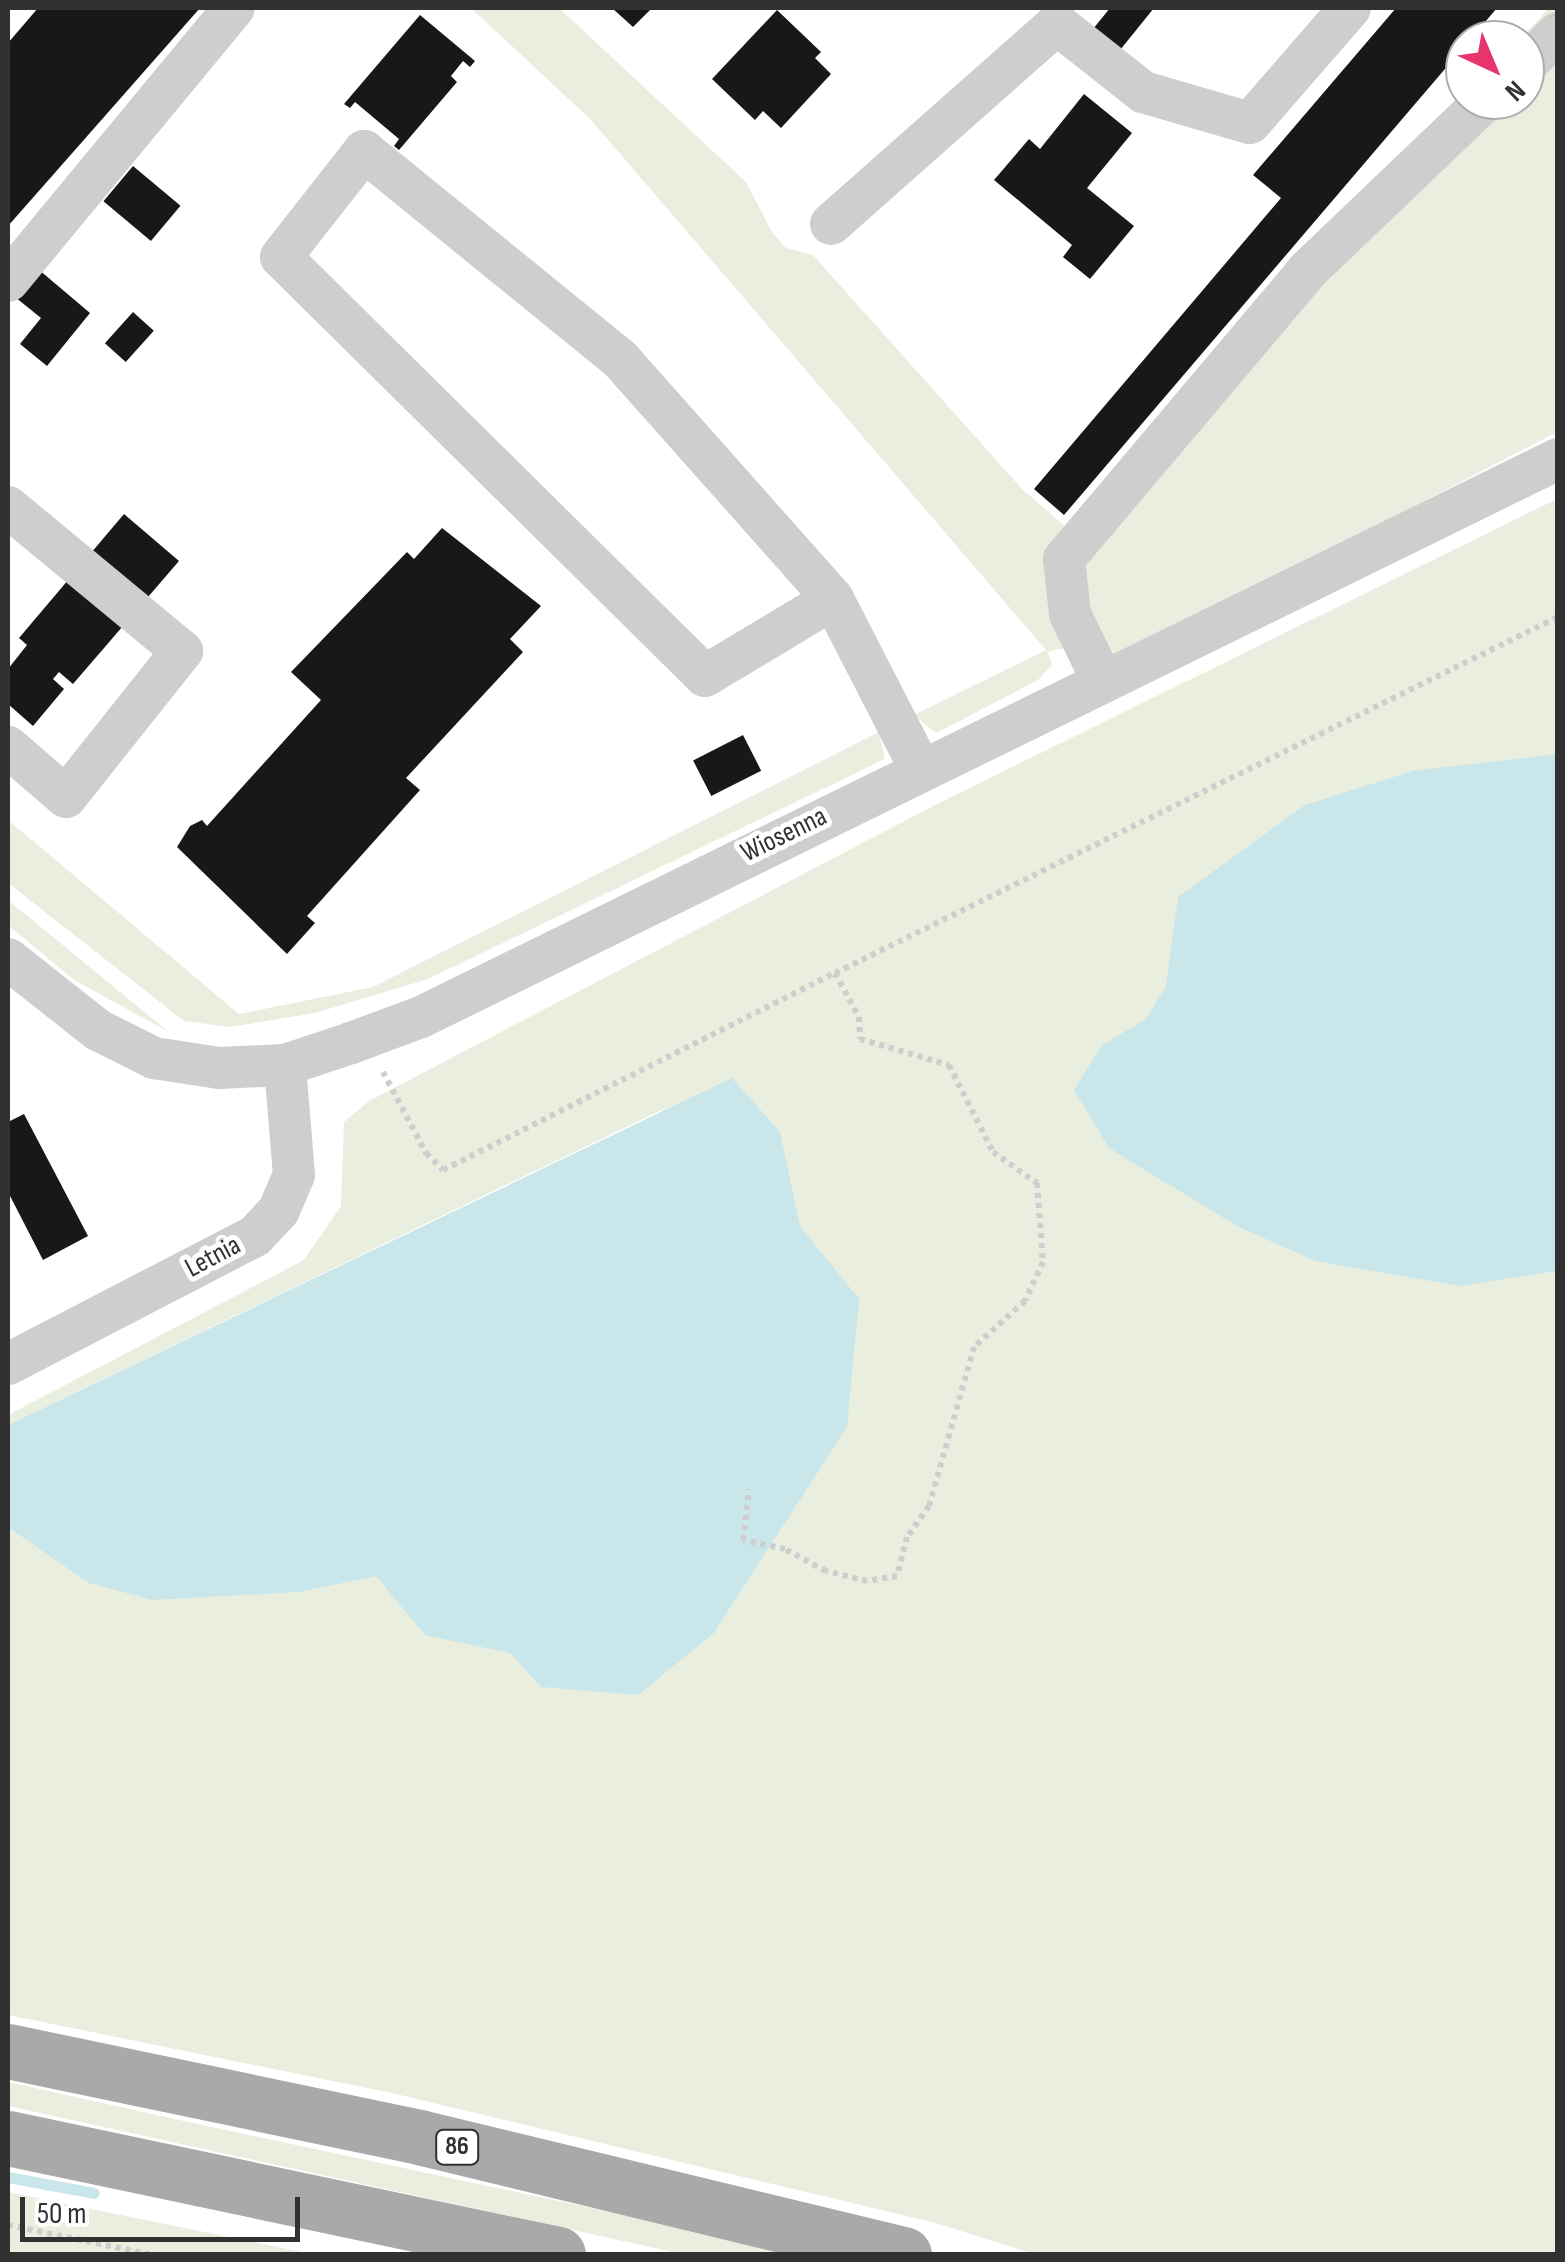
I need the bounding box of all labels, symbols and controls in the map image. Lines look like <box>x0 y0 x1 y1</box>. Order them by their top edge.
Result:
north arrow <box>1445 20 1545 120</box>
text: N <box>1498 73 1532 108</box>
street label: Wiosenna <box>736 800 832 870</box>
street label: Letnia <box>180 1229 246 1285</box>
road number: 86 <box>434 2127 480 2167</box>
scale bar <box>25 2177 305 2239</box>
text: 50 m <box>37 2196 86 2232</box>

